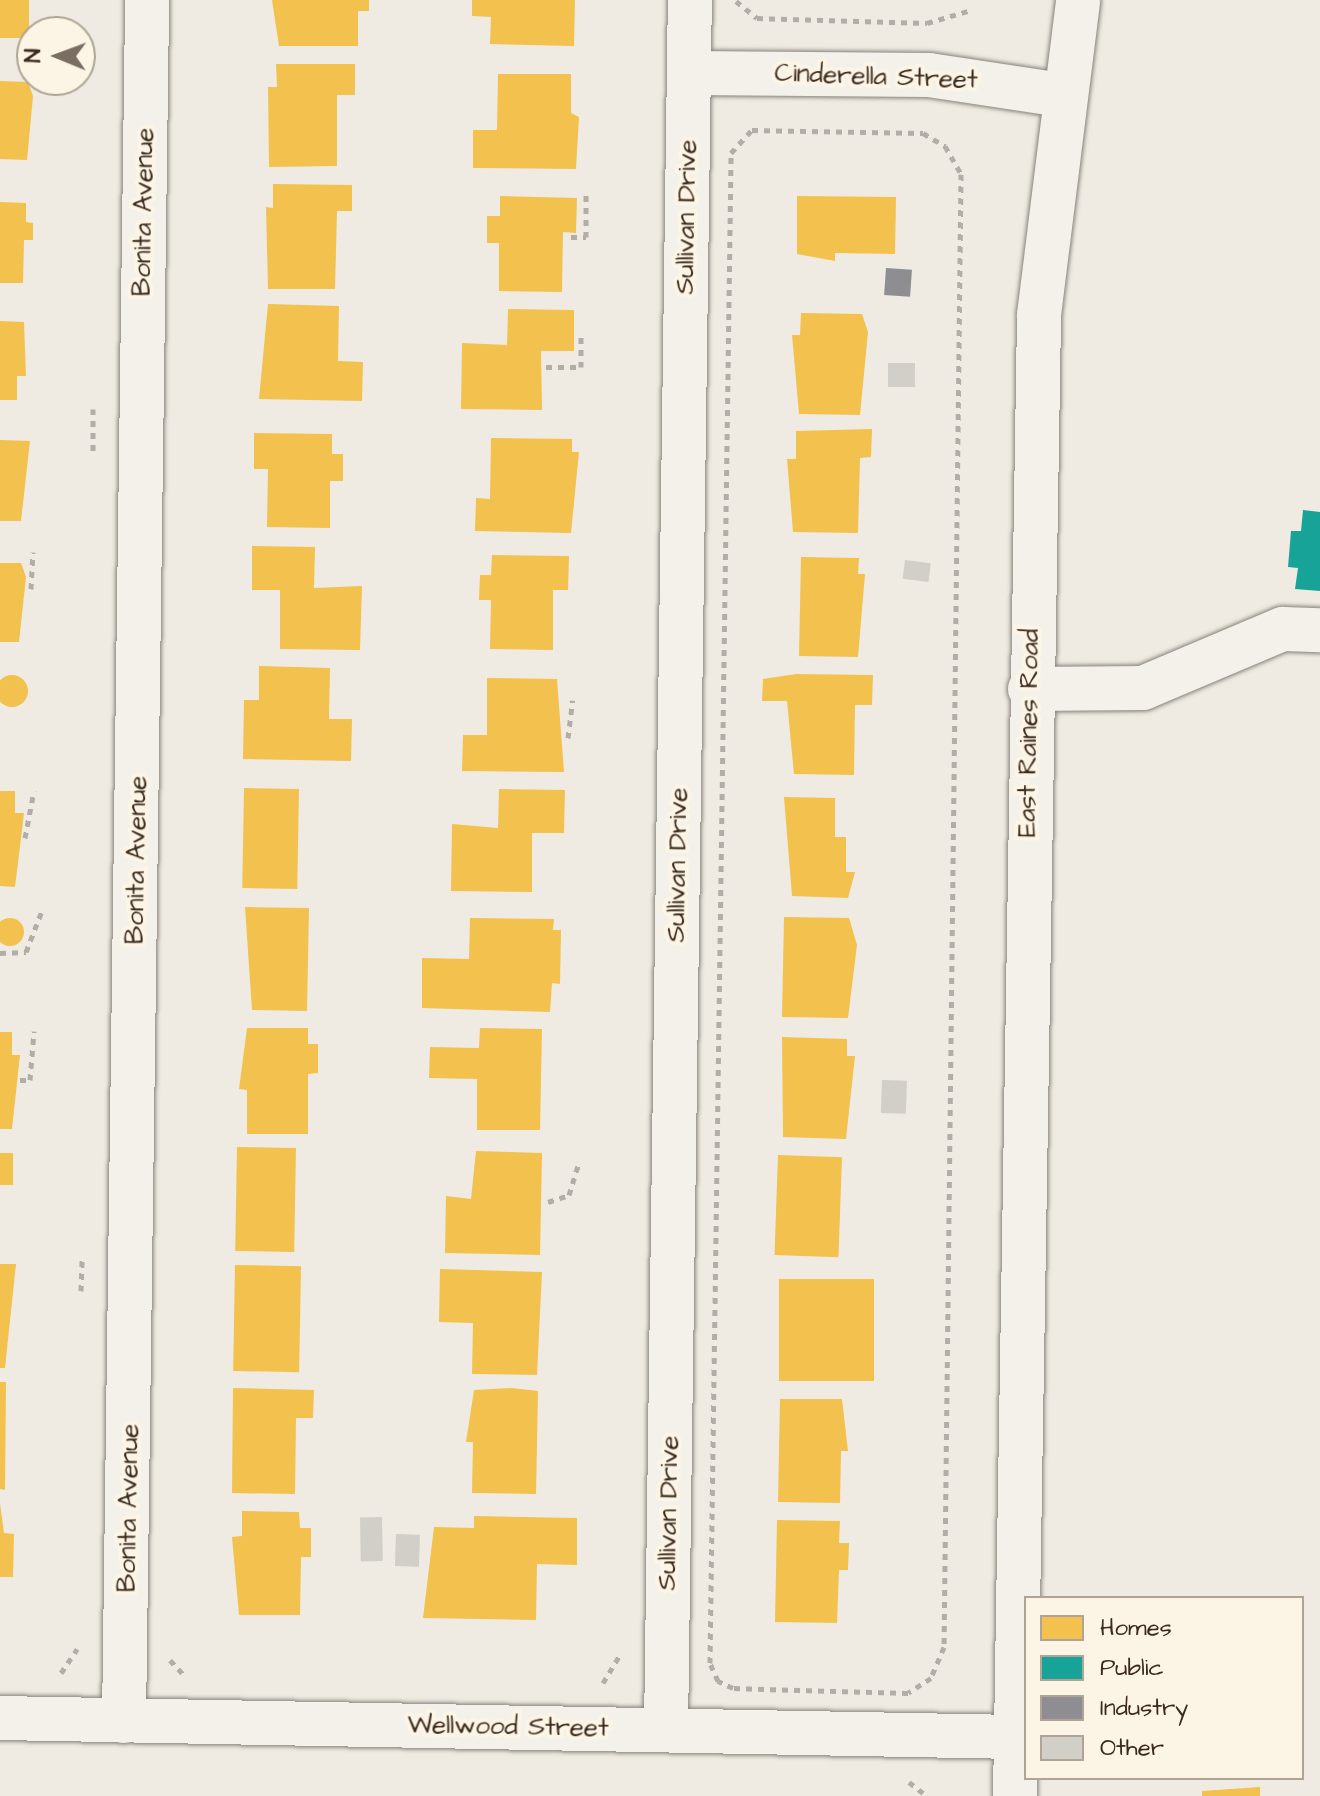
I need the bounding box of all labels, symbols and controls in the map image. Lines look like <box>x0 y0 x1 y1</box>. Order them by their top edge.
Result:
north arrow <box>16 16 96 96</box>
text: N <box>18 48 49 63</box>
street label: Cinderella Street <box>774 58 978 96</box>
street label: Bonita Avenue <box>127 127 161 297</box>
street label: Sullivan Drive <box>670 139 704 295</box>
street label: East Raines Road <box>1012 628 1046 838</box>
street label: Bonita Avenue <box>120 775 154 945</box>
street label: Sullivan Drive <box>661 787 695 943</box>
street label: Bonita Avenue <box>112 1423 146 1593</box>
street label: Sullivan Drive <box>652 1435 686 1591</box>
legend <box>1024 1596 1304 1780</box>
text: Homes <box>1100 1611 1172 1645</box>
text: Public <box>1100 1651 1164 1685</box>
text: Industry <box>1100 1691 1188 1725</box>
street label: Wellwood Street <box>407 1710 609 1744</box>
text: Other <box>1100 1731 1164 1765</box>

